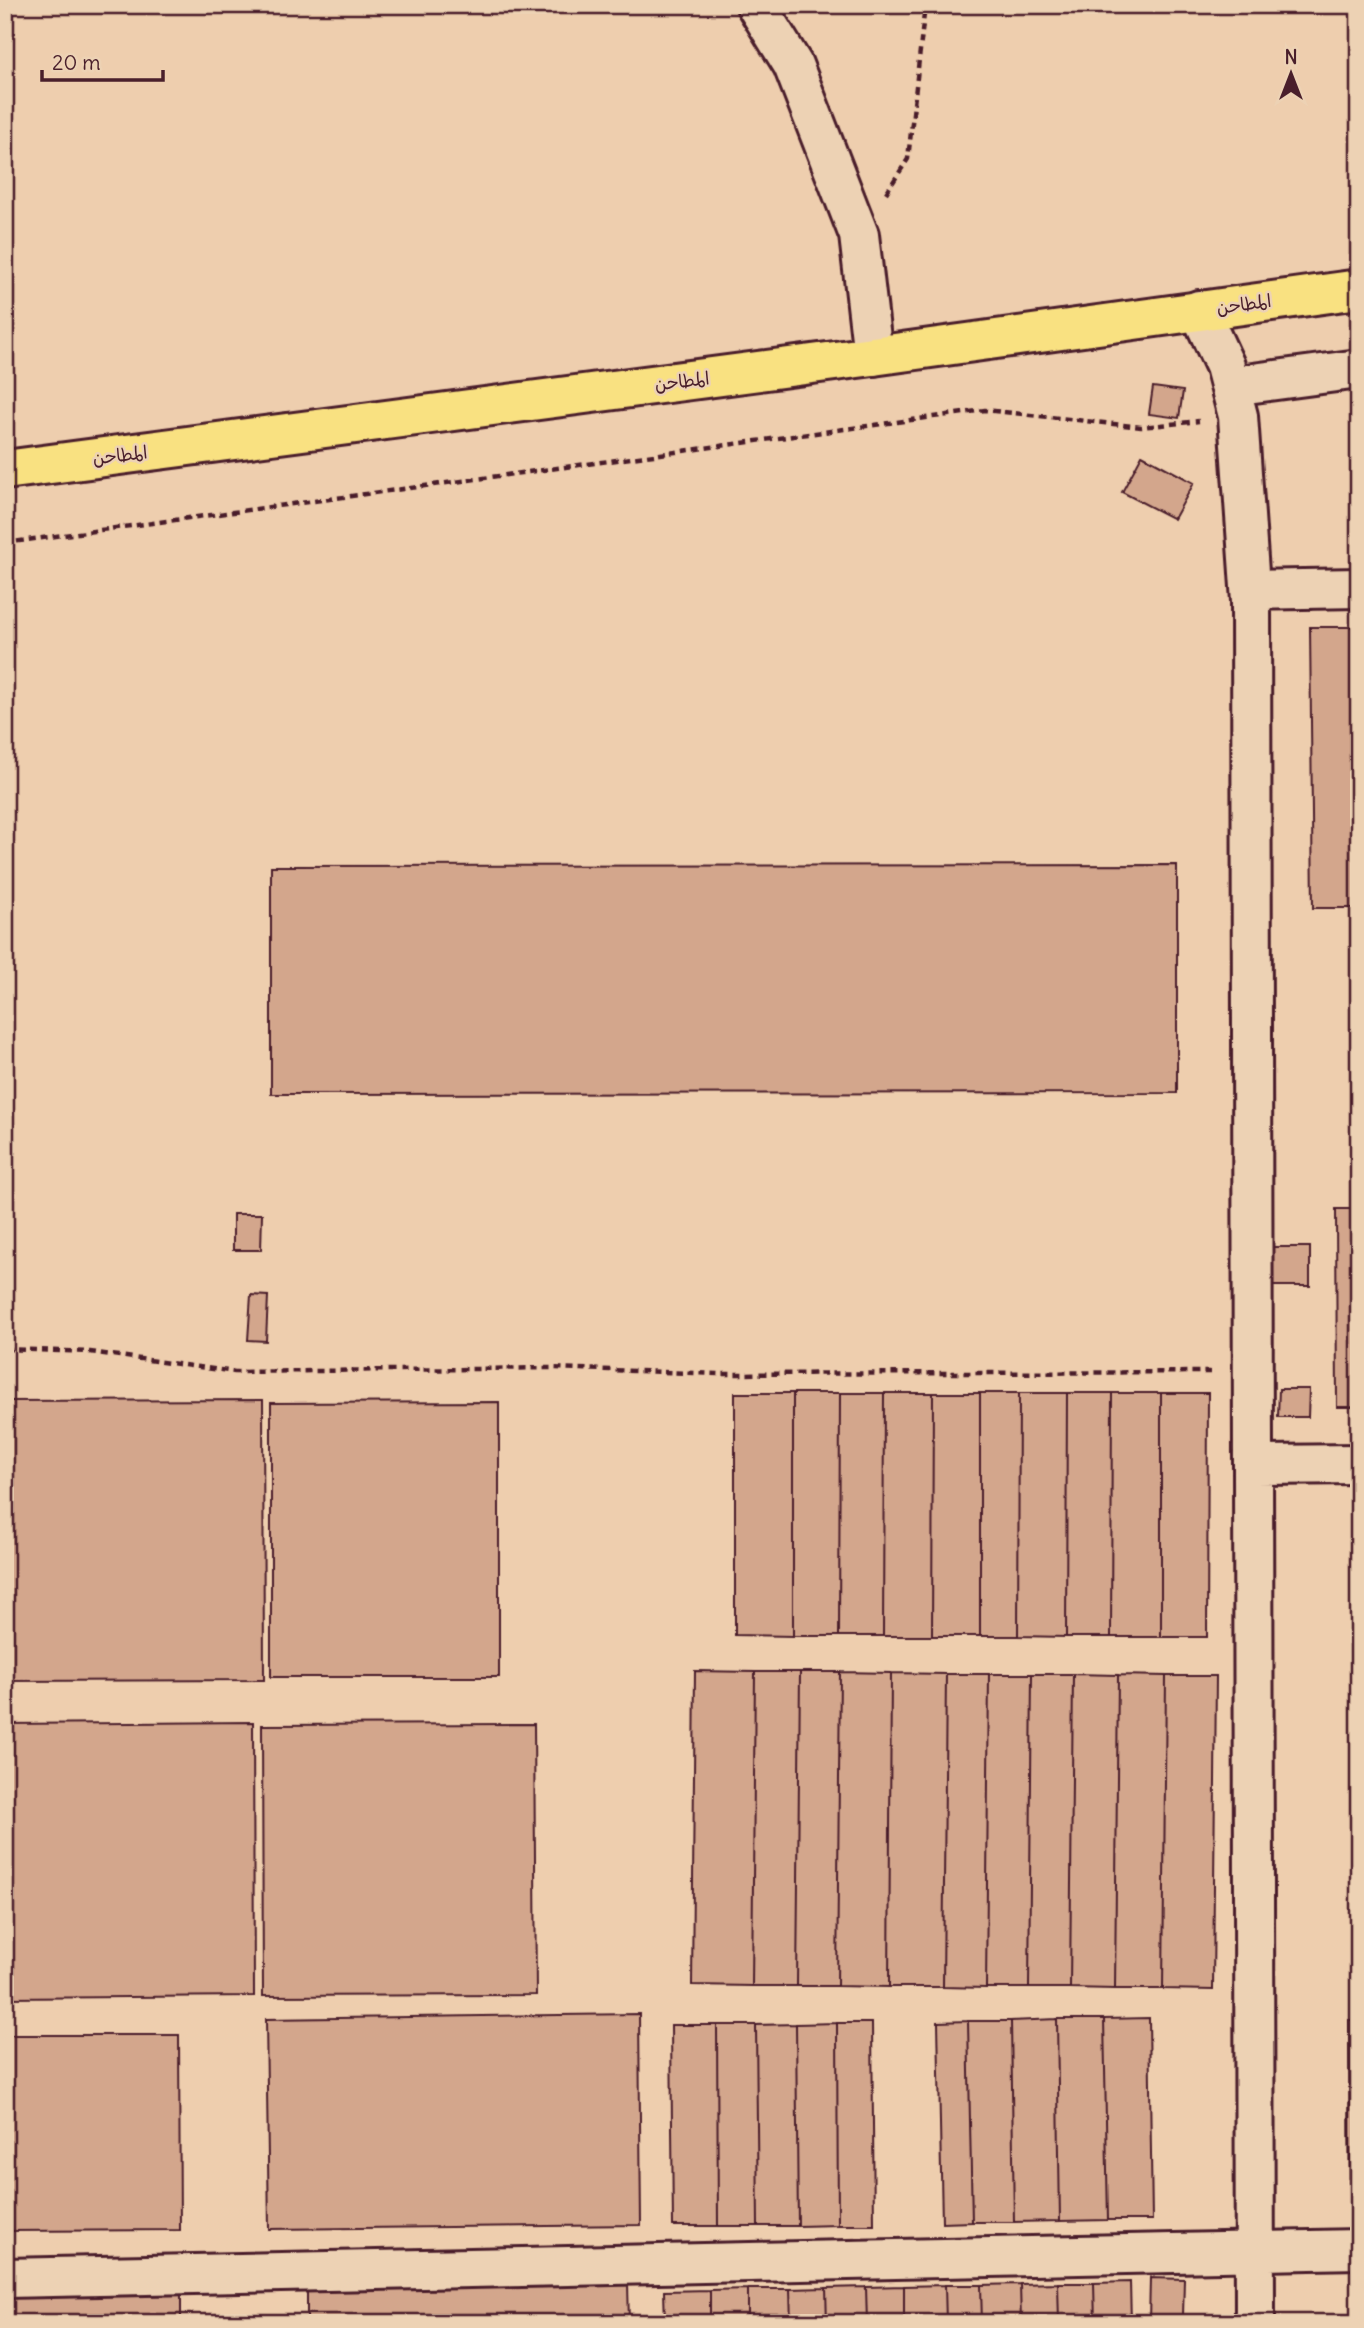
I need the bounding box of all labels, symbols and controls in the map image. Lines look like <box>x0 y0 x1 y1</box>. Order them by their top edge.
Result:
scale bar <box>42 38 163 82</box>
north arrow <box>1256 38 1326 108</box>
text: N <box>1284 45 1298 69</box>
text: 20 m <box>52 49 101 76</box>
street label: المطاحن <box>1215 289 1273 319</box>
street label: المطاحن <box>653 366 711 396</box>
street label: المطاحن <box>91 440 149 470</box>

